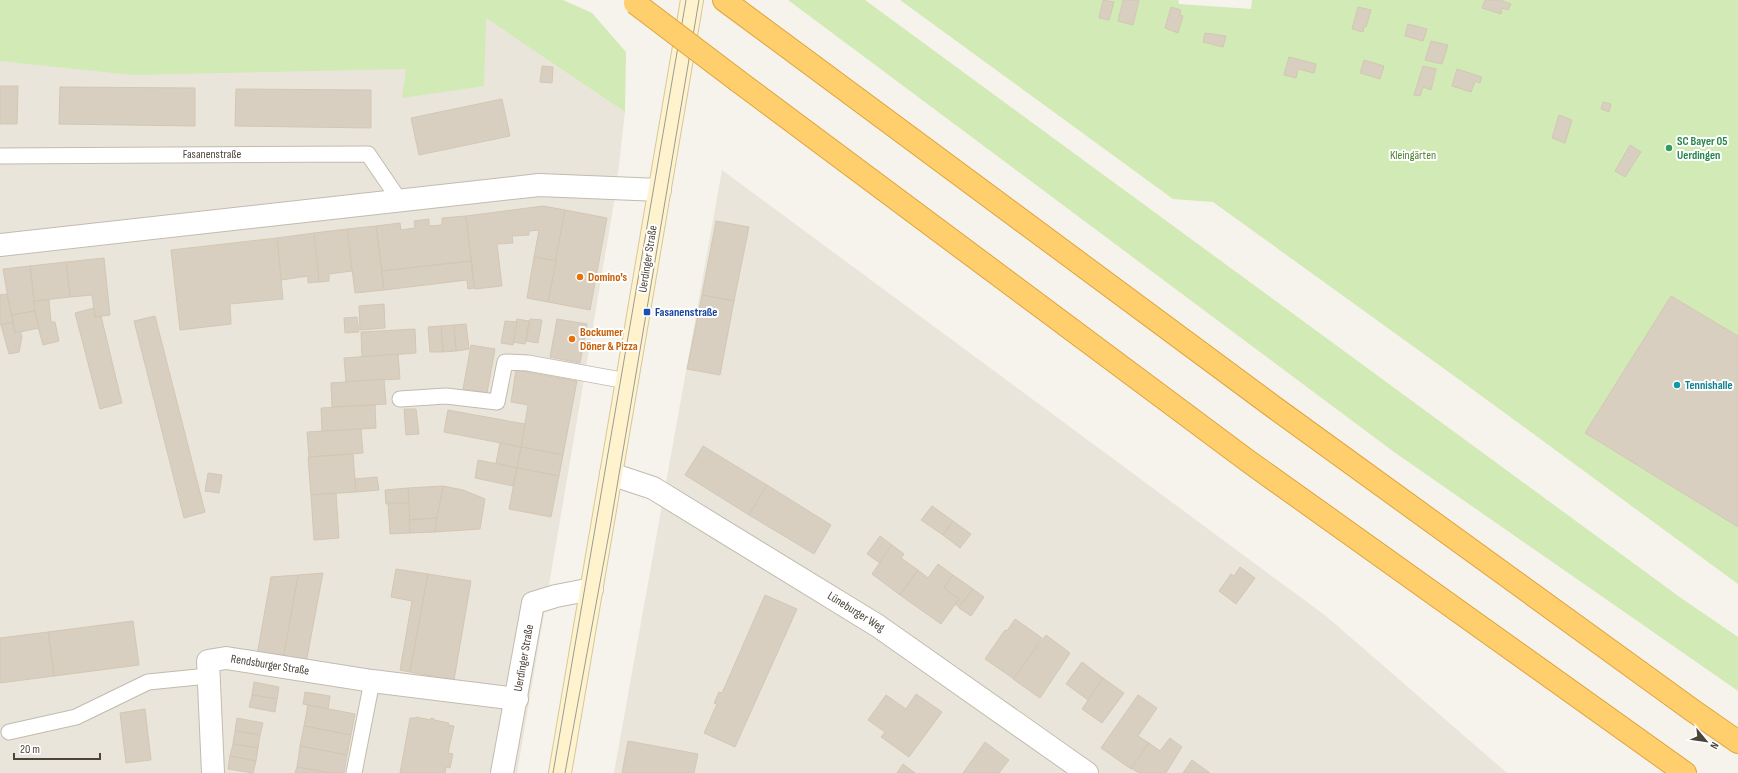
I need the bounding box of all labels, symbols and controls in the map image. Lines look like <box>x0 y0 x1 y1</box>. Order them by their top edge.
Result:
place label: SC Bayer 05 Uerdingen <box>1677 134 1728 163</box>
marker: SC Bayer 05 Uerdingen <box>1664 143 1674 153</box>
street label: Fasanenstraße <box>183 147 241 162</box>
park label: Kleingärten <box>1390 148 1436 163</box>
street label: Uerdinger Straße <box>635 224 661 294</box>
place label: Domino's <box>588 270 628 285</box>
marker: Domino's <box>575 272 585 282</box>
place label: Fasanenstraße <box>655 305 718 320</box>
marker: Fasanenstraße <box>642 307 652 317</box>
place label: Bockumer Döner & Pizza <box>580 325 638 354</box>
marker: Bockumer Döner & Pizza <box>567 334 577 344</box>
place label: Tennishalle <box>1685 378 1733 393</box>
marker: Tennishalle <box>1672 380 1682 390</box>
street label: Lüneburger Weg <box>825 589 888 636</box>
street label: Uerdinger Straße <box>511 623 537 693</box>
street label: Rendsburger Straße <box>230 651 310 679</box>
north arrow <box>1686 721 1726 761</box>
scale bar <box>14 735 100 761</box>
text: N <box>1707 740 1721 751</box>
text: 20 m <box>20 742 40 757</box>

